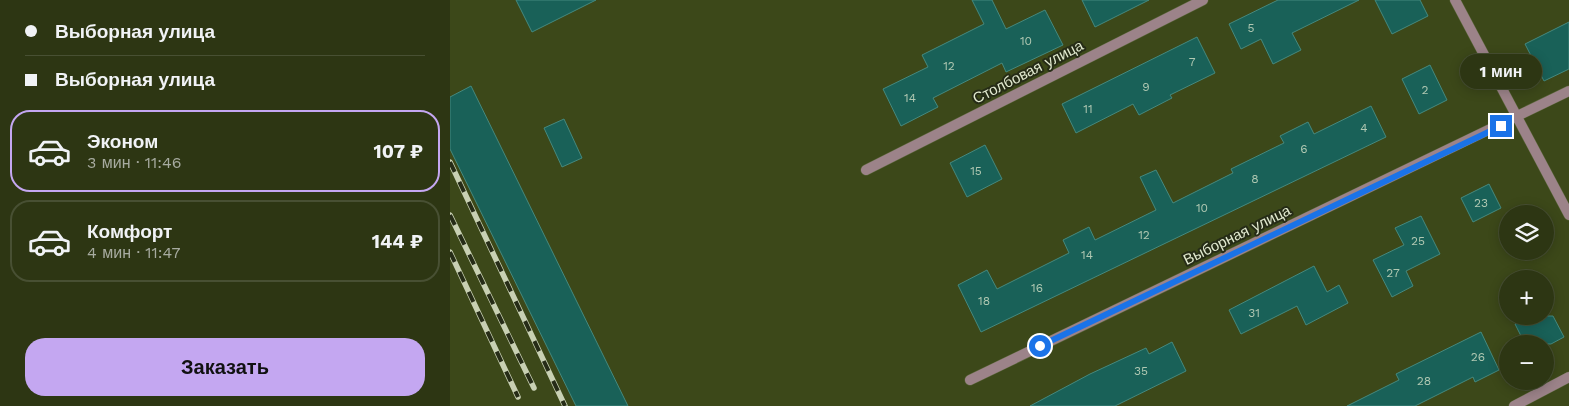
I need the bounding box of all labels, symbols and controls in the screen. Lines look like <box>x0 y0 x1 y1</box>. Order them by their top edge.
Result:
text: Выборная улица <box>55 20 215 43</box>
house number: 5 <box>1248 21 1255 35</box>
house number: 10 <box>1020 34 1032 48</box>
street label: Столбовая улица <box>970 36 1087 108</box>
callout: 1 мин <box>1460 54 1542 88</box>
house number: 7 <box>1189 55 1196 69</box>
house number: 12 <box>943 59 955 73</box>
text: 1 мин <box>1480 62 1522 81</box>
text: Выборная улица <box>55 68 215 91</box>
house number: 9 <box>1142 80 1150 94</box>
house number: 2 <box>1422 83 1429 97</box>
house number: 14 <box>904 91 916 105</box>
house number: 11 <box>1083 102 1093 116</box>
route end <box>1490 115 1512 137</box>
house number: 4 <box>1360 121 1368 135</box>
icon: car <box>27 129 72 174</box>
text: Эконом <box>87 130 158 153</box>
text: 107 ₽ <box>373 140 423 163</box>
house number: 6 <box>1300 142 1308 156</box>
text: 3 мин · 11:46 <box>87 153 182 172</box>
house number: 15 <box>970 164 982 178</box>
house number: 8 <box>1251 172 1259 186</box>
house number: 23 <box>1474 196 1488 210</box>
street label: Выборная улица <box>1180 201 1294 269</box>
house number: 10 <box>1196 201 1208 215</box>
map controls <box>1499 205 1554 390</box>
button: layers <box>1499 205 1554 260</box>
icon: car <box>27 219 72 264</box>
text: Комфорт <box>87 220 172 243</box>
house number: 12 <box>1138 228 1150 242</box>
text: 144 ₽ <box>372 230 423 253</box>
house number: 25 <box>1411 234 1425 248</box>
text: 4 мин · 11:47 <box>87 243 180 262</box>
house number: 14 <box>1081 248 1093 262</box>
house number: 27 <box>1386 266 1400 280</box>
button: + <box>1499 270 1554 325</box>
house number: 16 <box>1031 281 1043 295</box>
house number: 18 <box>978 294 990 308</box>
house number: 31 <box>1248 306 1260 320</box>
route start <box>1029 335 1051 357</box>
button: − <box>1499 335 1554 390</box>
button: Заказать <box>25 338 425 396</box>
house number: 26 <box>1471 350 1485 364</box>
house number: 35 <box>1134 364 1148 378</box>
house number: 28 <box>1417 374 1431 388</box>

